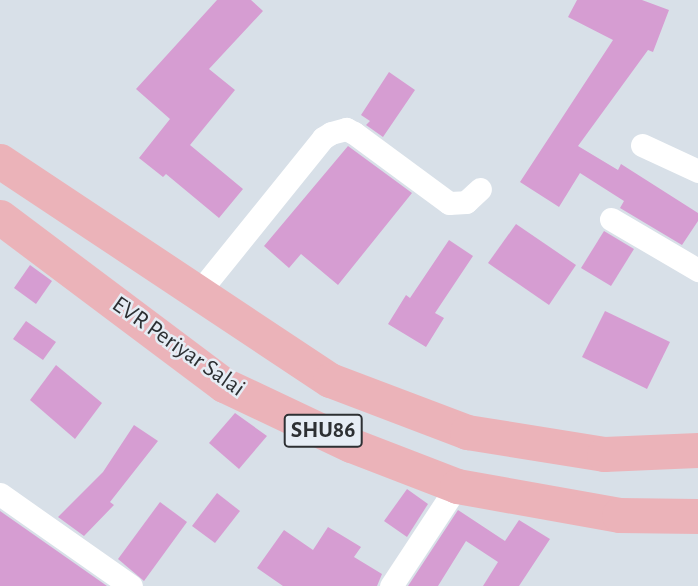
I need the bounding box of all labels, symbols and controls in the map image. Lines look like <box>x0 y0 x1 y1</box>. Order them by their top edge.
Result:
street label: EVR Periyar Salai <box>106 291 250 403</box>
road number: SHU86 <box>283 412 363 450</box>

